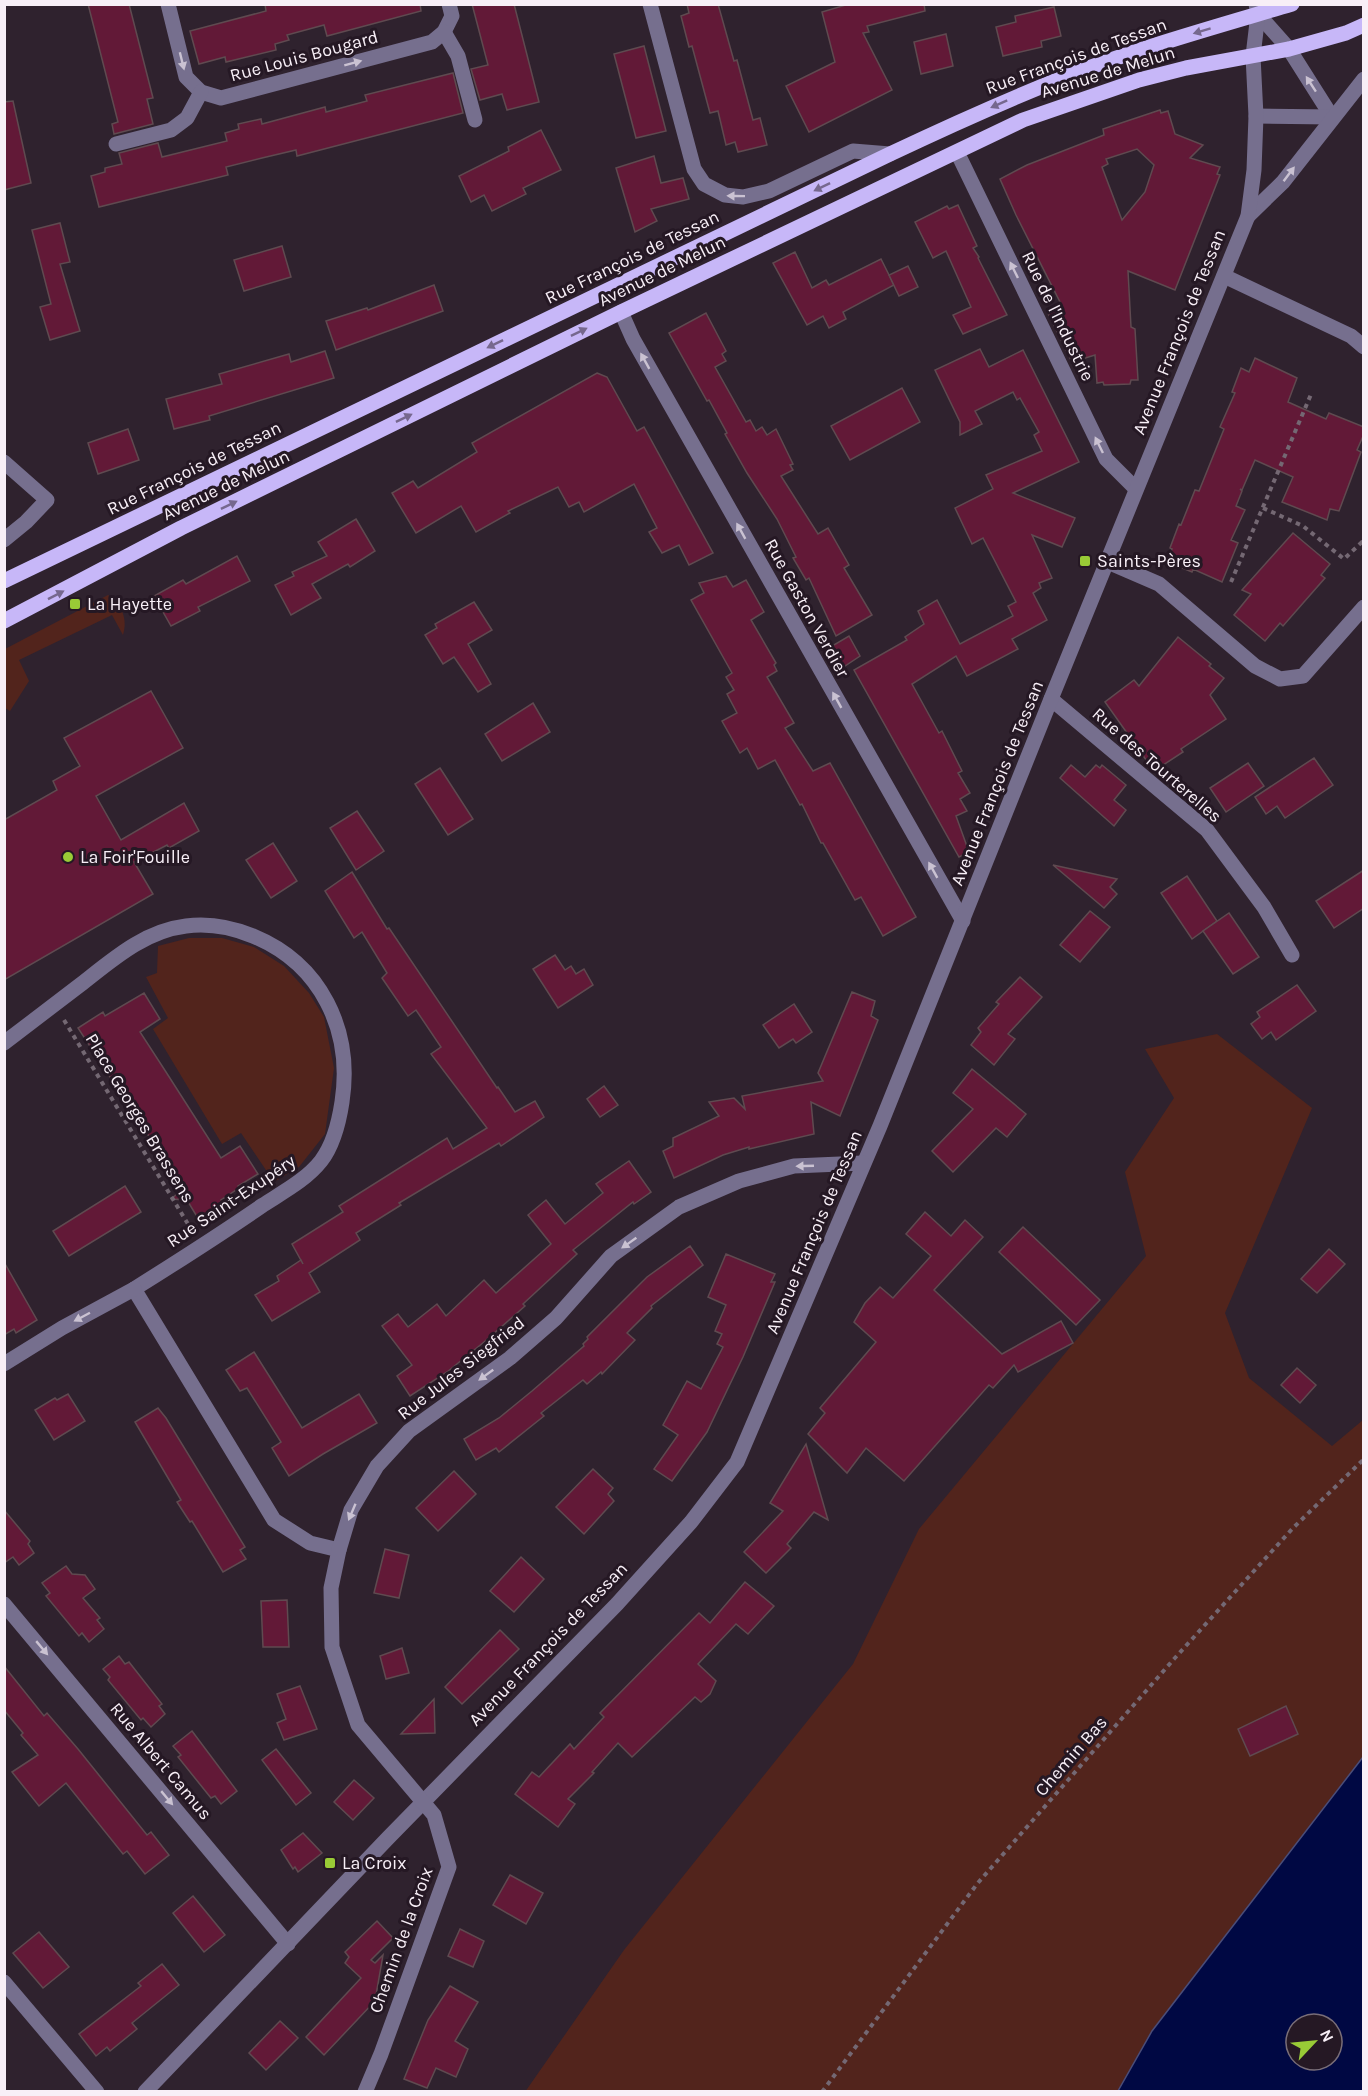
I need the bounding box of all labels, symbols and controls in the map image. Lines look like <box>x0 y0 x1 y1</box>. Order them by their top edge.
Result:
street label: Rue François de Tessan <box>982 13 1170 99</box>
street label: Rue Louis Bougard <box>227 26 381 86</box>
one-way arrow <box>1193 27 1211 37</box>
street label: Avenue de Melun <box>1038 41 1178 103</box>
one-way arrow <box>178 52 188 70</box>
one-way arrow <box>344 58 362 68</box>
one-way arrow <box>1305 75 1316 92</box>
one-way arrow <box>990 99 1008 109</box>
one-way arrow <box>1282 166 1294 181</box>
one-way arrow <box>814 182 831 191</box>
one-way arrow <box>727 191 746 200</box>
street label: Rue François de Tessan <box>541 205 723 309</box>
street label: Avenue François de Tessan <box>1128 226 1230 438</box>
street label: Avenue de Melun <box>595 231 729 311</box>
street label: Rue de l'Industrie <box>1017 247 1099 385</box>
one-way arrow <box>1009 261 1018 278</box>
one-way arrow <box>571 328 588 337</box>
one-way arrow <box>487 340 504 349</box>
one-way arrow <box>640 353 651 369</box>
one-way arrow <box>396 414 413 423</box>
street label: Rue François de Tessan <box>103 416 285 520</box>
one-way arrow <box>1094 437 1103 454</box>
street label: Avenue de Melun <box>159 445 293 525</box>
one-way arrow <box>221 500 238 509</box>
one-way arrow <box>736 522 746 539</box>
street label: Rue Gaston Verdier <box>760 535 854 682</box>
place label: Saints-Pères <box>1097 550 1201 572</box>
marker: Saints-Pères <box>1078 554 1092 568</box>
one-way arrow <box>48 590 65 599</box>
place label: La Hayette <box>87 593 172 615</box>
marker: La Hayette <box>68 597 82 611</box>
street label: Avenue François de Tessan <box>946 677 1048 889</box>
one-way arrow <box>832 692 842 709</box>
street label: Rue des Tourterelles <box>1088 703 1226 827</box>
place label: La Foir'Fouille <box>80 846 190 868</box>
marker: La Foir'Fouille <box>61 850 75 864</box>
one-way arrow <box>928 862 938 879</box>
street label: Place Georges Brassens <box>81 1029 199 1207</box>
street label: Avenue François de Tessan <box>761 1127 867 1337</box>
street label: Rue Saint-Exupéry <box>163 1149 300 1252</box>
one-way arrow <box>795 1161 814 1170</box>
one-way arrow <box>621 1237 637 1249</box>
one-way arrow <box>73 1312 90 1322</box>
street label: Rue Jules Siegfried <box>393 1312 529 1424</box>
one-way arrow <box>479 1369 494 1381</box>
one-way arrow <box>347 1503 357 1521</box>
street label: Avenue François de Tessan <box>464 1558 632 1730</box>
one-way arrow <box>35 1641 48 1656</box>
street label: Rue Albert Camus <box>106 1698 216 1824</box>
street label: Chemin Bas <box>1030 1711 1112 1801</box>
one-way arrow <box>160 1790 173 1806</box>
place label: La Croix <box>342 1852 407 1874</box>
marker: La Croix <box>323 1856 337 1870</box>
street label: Chemin de la Croix <box>364 1864 438 2016</box>
north arrow <box>1284 2012 1344 2072</box>
text: N <box>1316 2026 1338 2045</box>

